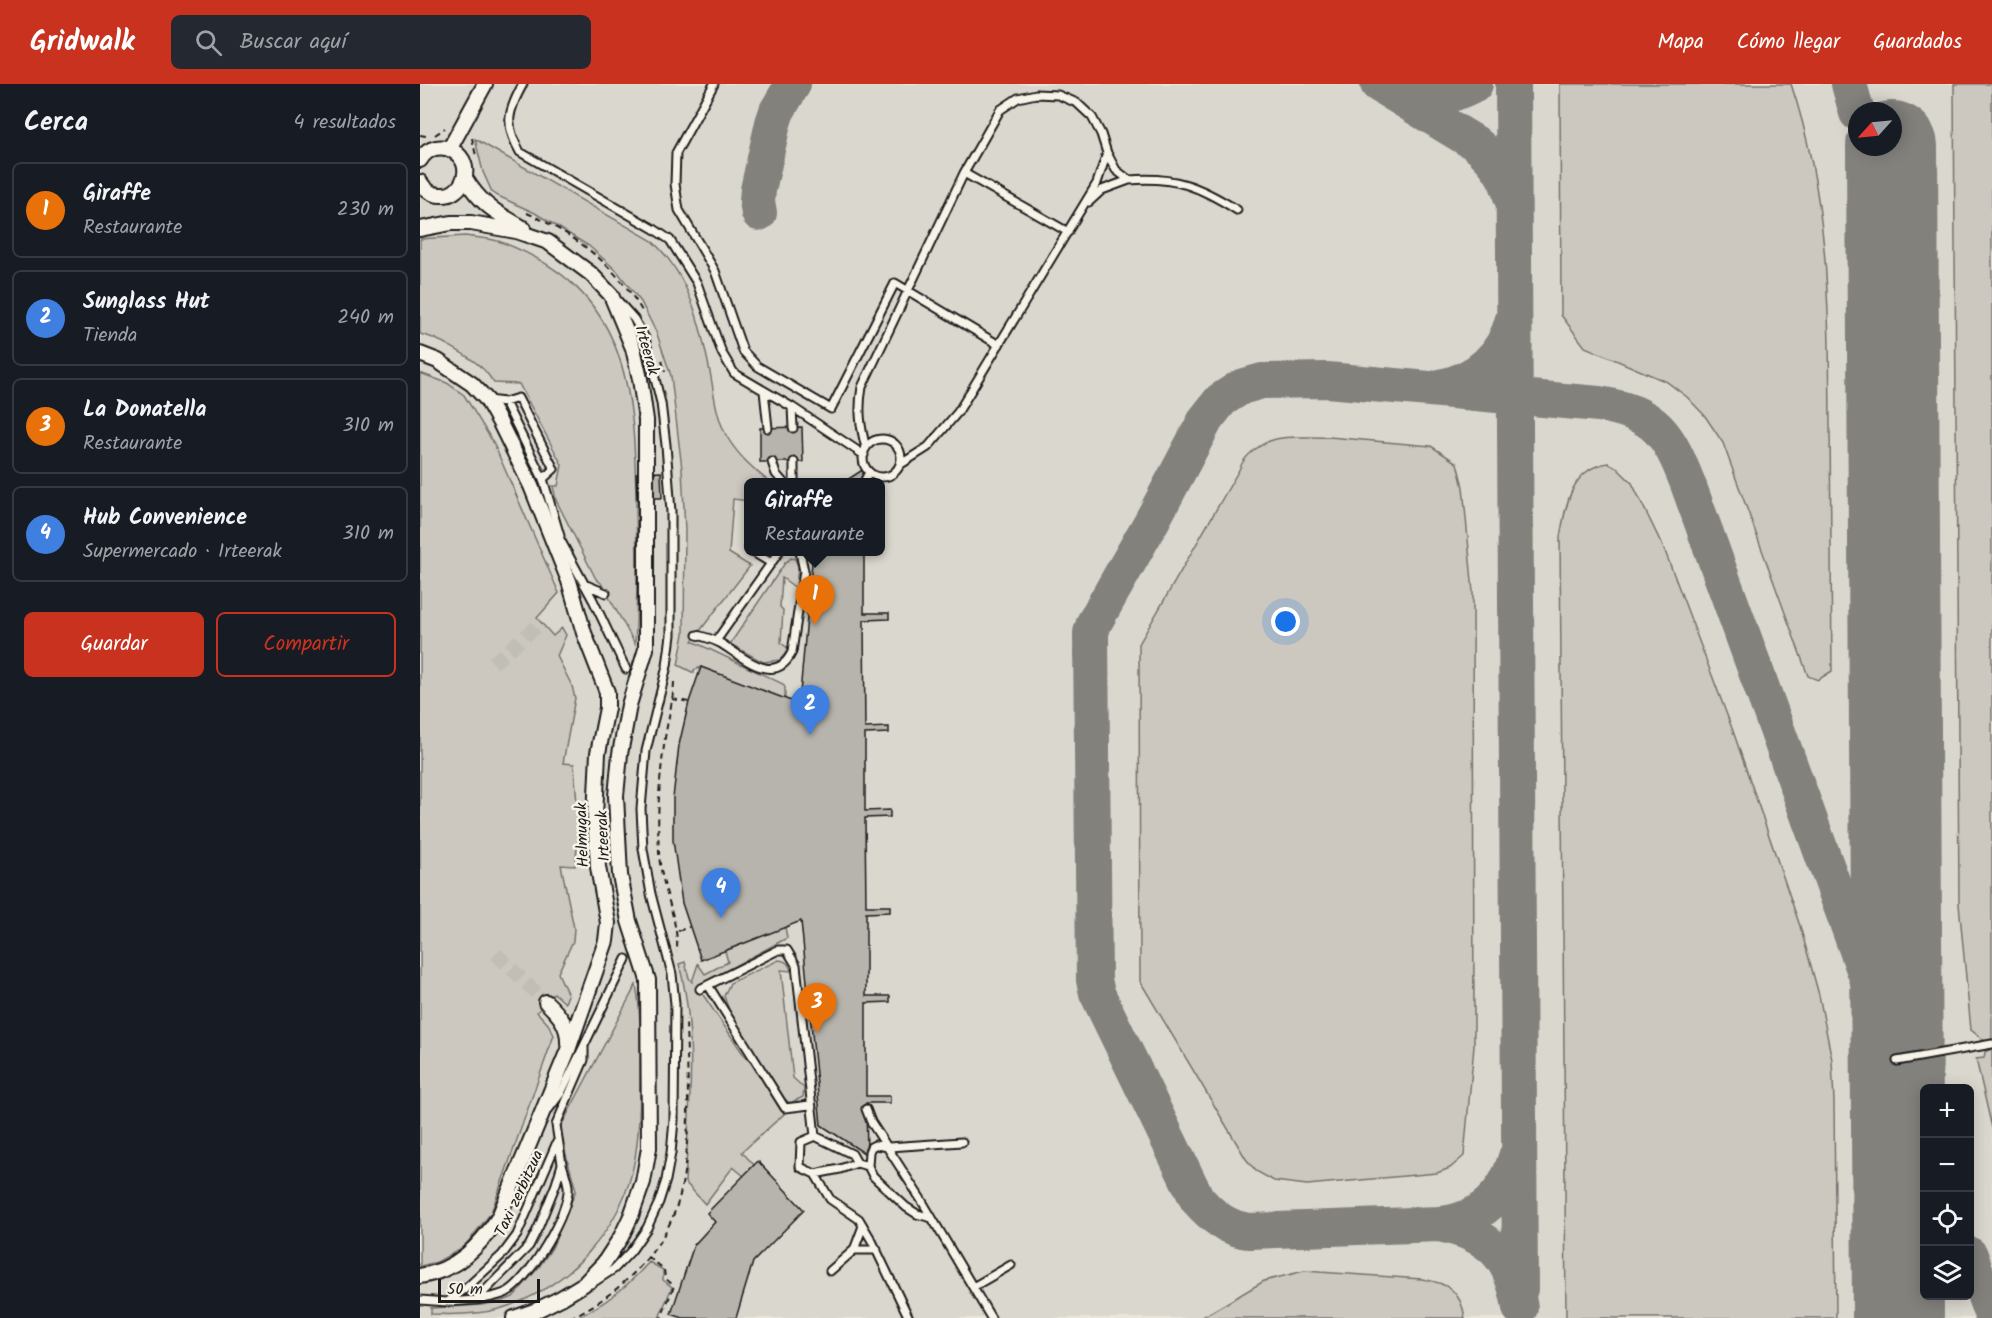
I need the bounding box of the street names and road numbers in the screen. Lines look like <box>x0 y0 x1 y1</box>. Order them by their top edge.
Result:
street label: Irteerak <box>627 322 666 379</box>
street label: Helmugak <box>569 802 596 868</box>
street label: Irteerak <box>590 809 617 862</box>
street label: Taxi zerbitzua <box>488 1146 550 1241</box>

